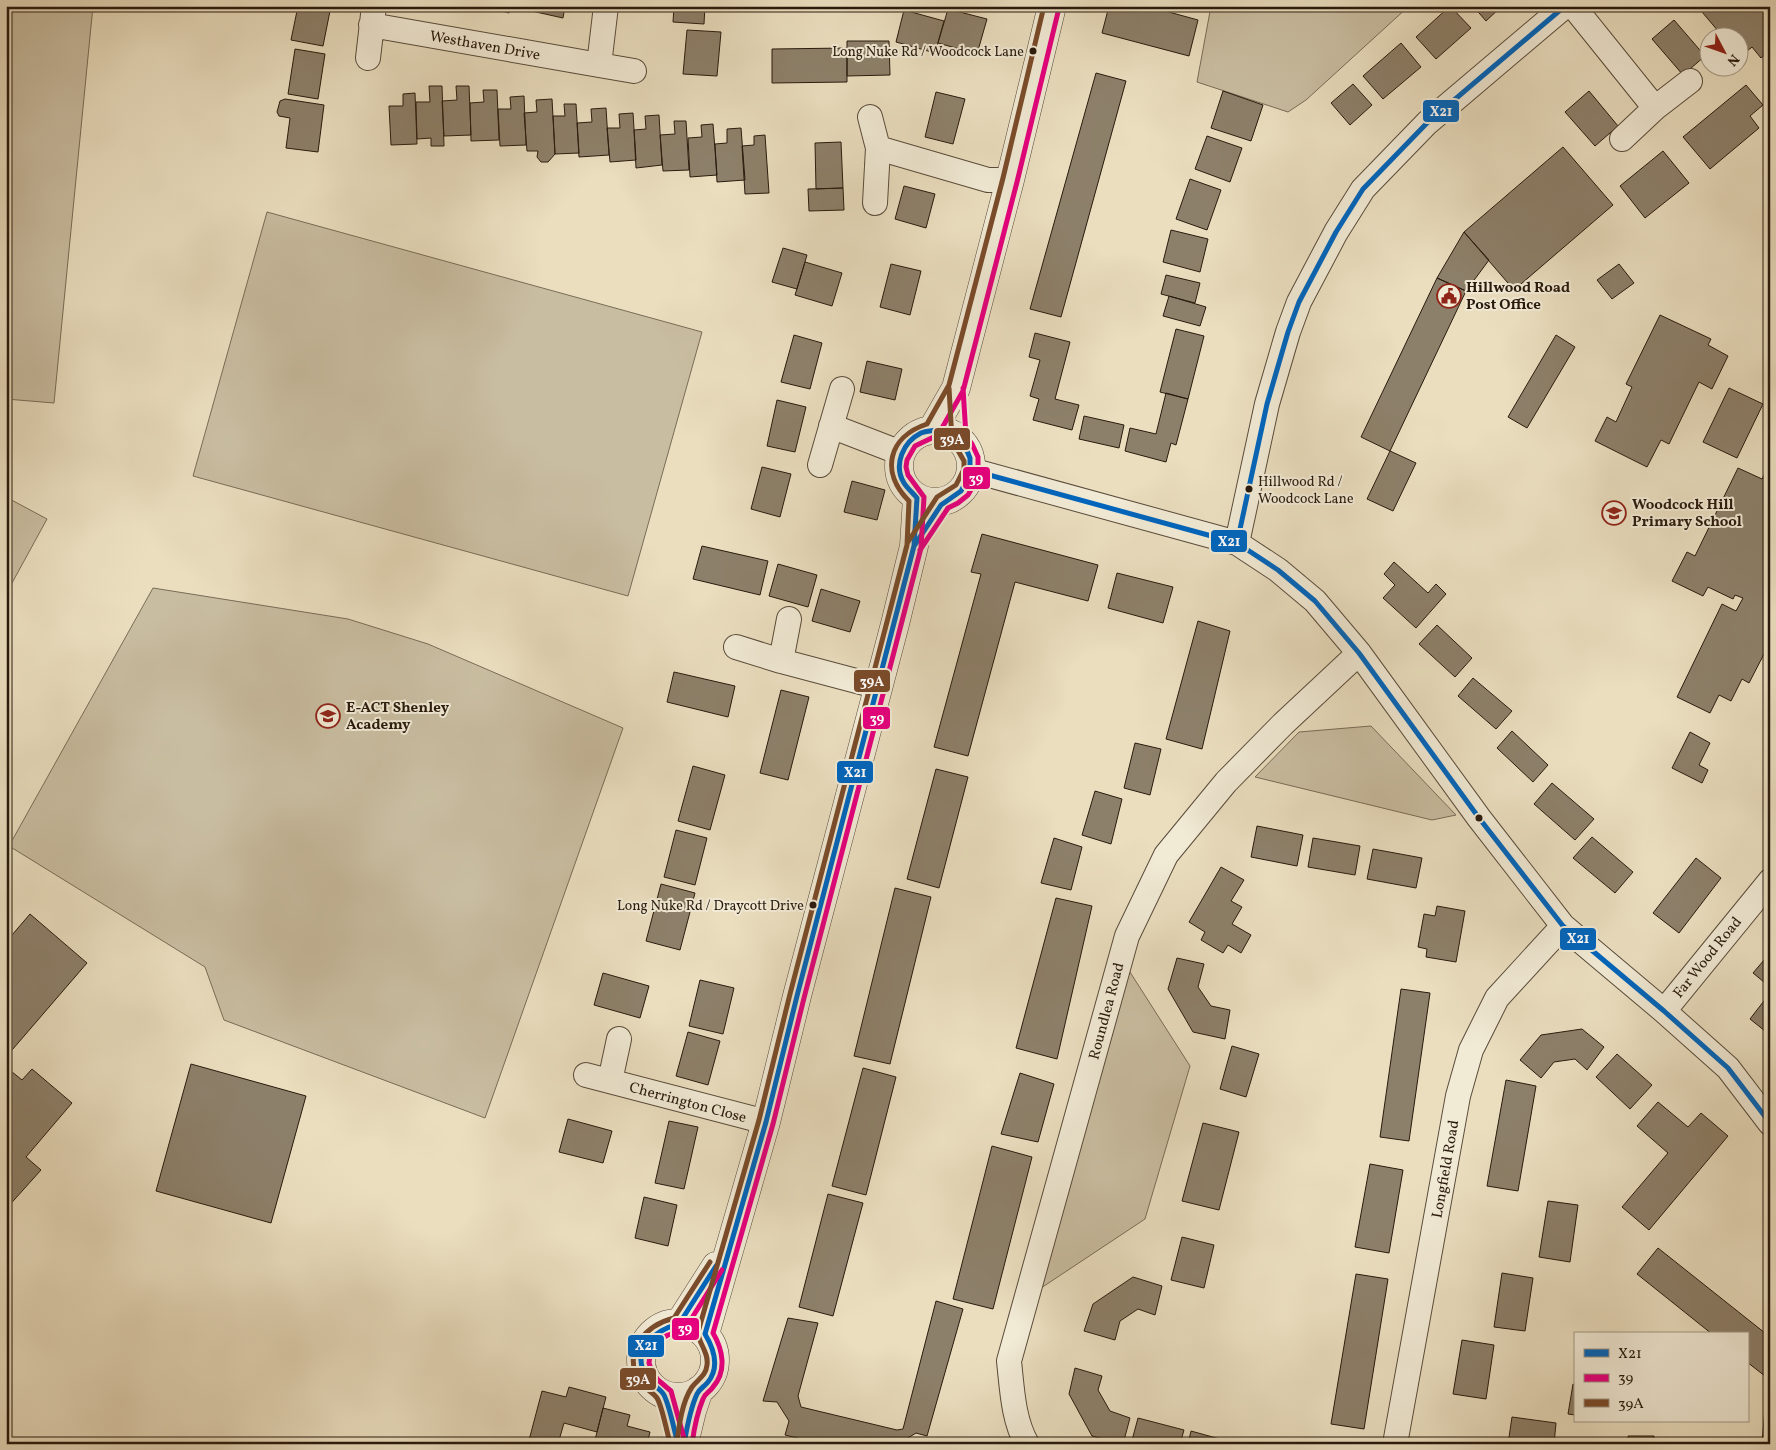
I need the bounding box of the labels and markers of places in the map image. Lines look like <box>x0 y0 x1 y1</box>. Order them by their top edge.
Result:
place label: Long Nuke Rd / Woodcock Lane <box>832 43 1024 62</box>
marker: Long Nuke Rd / Woodcock Lane <box>1028 46 1038 56</box>
place label: Hillwood Road Post Office <box>1466 278 1570 316</box>
public building icon: Hillwood Road Post Office <box>1436 283 1462 309</box>
place label: Hillwood Rd / Woodcock Lane <box>1258 473 1354 509</box>
marker: Hillwood Rd / Woodcock Lane <box>1244 484 1254 494</box>
place label: Woodcock Hill Primary School <box>1632 495 1742 533</box>
school or university icon: Woodcock Hill Primary School <box>1601 500 1627 526</box>
place label: E-ACT Shenley Academy <box>346 698 450 736</box>
school or university icon: E-ACT Shenley Academy <box>315 703 341 729</box>
unlabelled marker <box>1474 813 1484 823</box>
place label: Long Nuke Rd / Draycott Drive <box>617 897 804 916</box>
marker: Long Nuke Rd / Draycott Drive <box>808 900 818 910</box>

